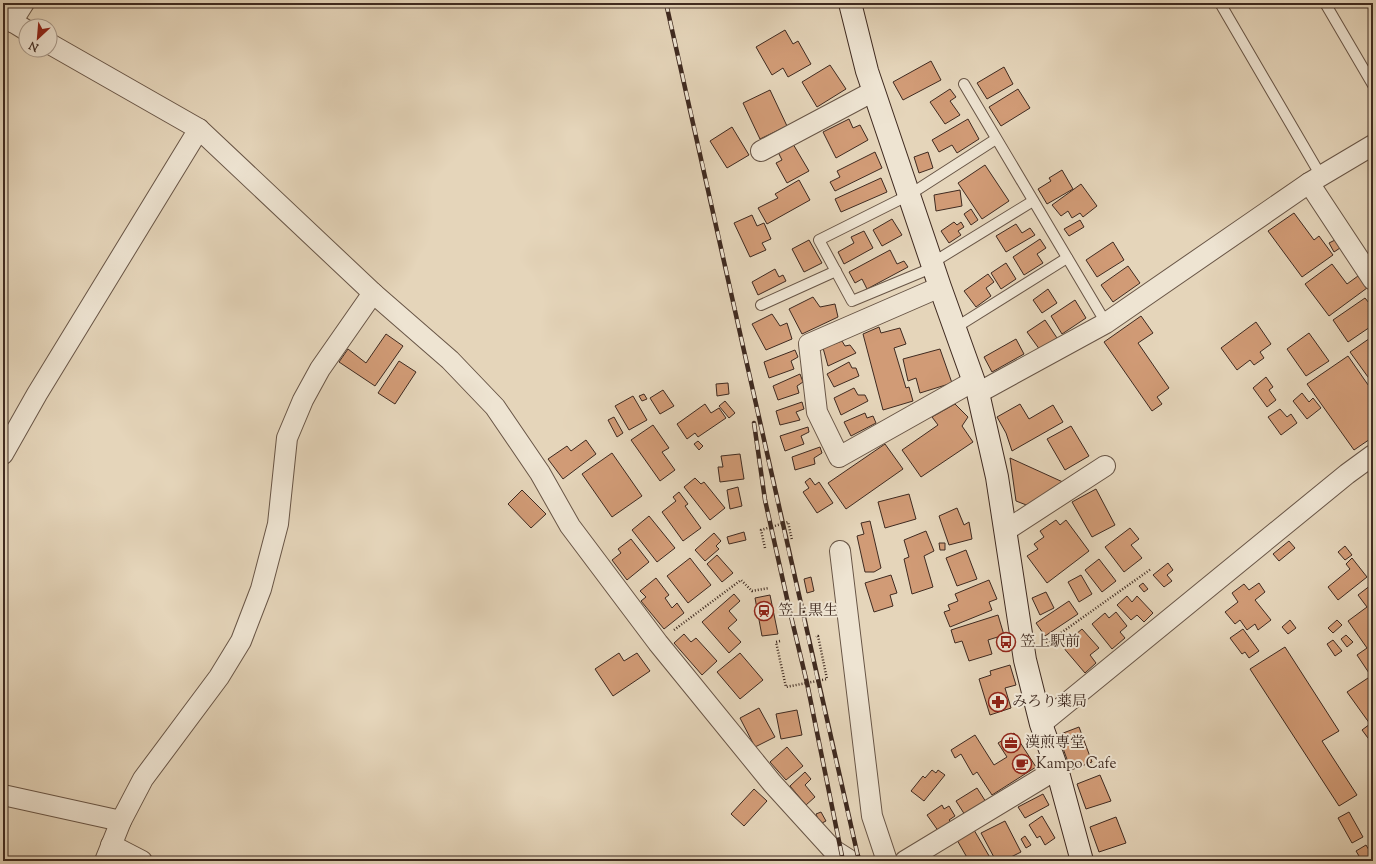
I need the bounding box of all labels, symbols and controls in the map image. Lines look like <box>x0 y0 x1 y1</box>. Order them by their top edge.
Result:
north arrow <box>18 18 58 58</box>
text: N <box>26 37 42 56</box>
station icon: 笠上黒生 <box>753 600 775 622</box>
place label: 笠上黒生 <box>778 601 838 622</box>
bus stop icon: 笠上駅前 <box>995 631 1017 653</box>
place label: 笠上駅前 <box>1020 632 1080 653</box>
pharmacy icon: みろり薬局 <box>987 691 1009 713</box>
place label: みろり薬局 <box>1012 692 1087 713</box>
office icon: 漢煎専堂 <box>1000 732 1022 754</box>
place label: 漢煎専堂 <box>1025 733 1085 754</box>
cafe icon: Kampo Cafe <box>1011 753 1033 775</box>
place label: Kampo Cafe <box>1036 754 1116 775</box>

